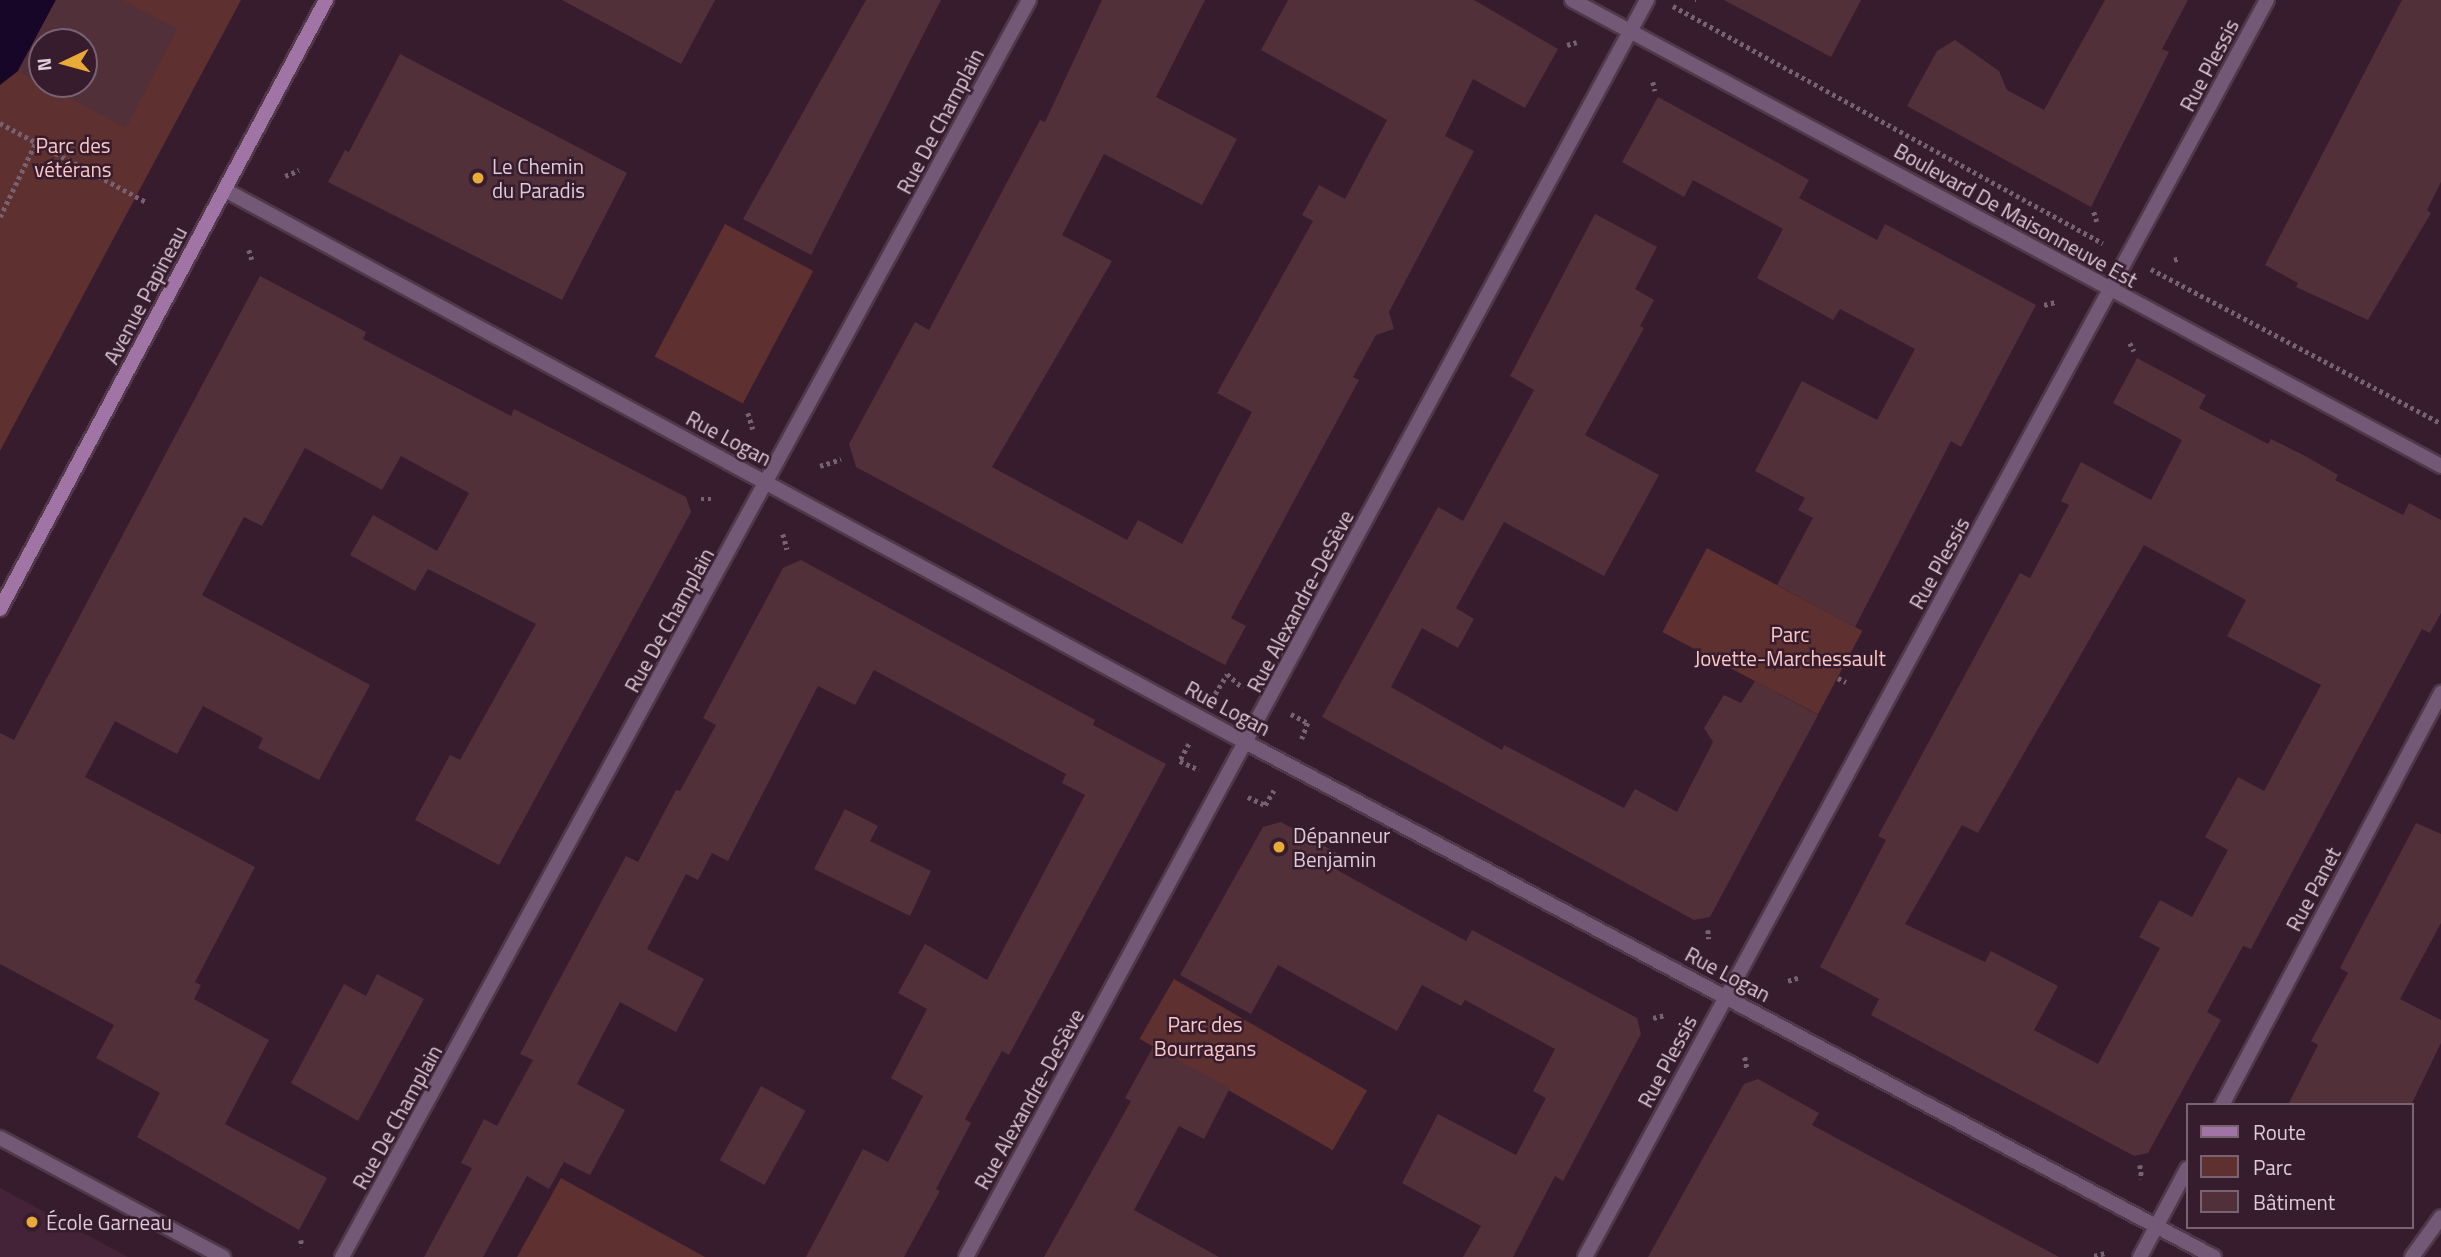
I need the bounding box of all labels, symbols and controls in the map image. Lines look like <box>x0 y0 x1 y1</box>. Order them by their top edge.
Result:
street label: Rue Plessis <box>2174 14 2244 116</box>
north arrow <box>28 28 98 98</box>
street label: Rue De Champlain <box>891 44 989 198</box>
text: N <box>29 57 59 73</box>
park label: Parc des vétérans <box>34 132 112 182</box>
street label: Boulevard De Maisonneuve Est <box>1890 138 2142 292</box>
place label: Le Chemin du Paradis <box>492 153 585 203</box>
marker: Le Chemin du Paradis <box>470 170 486 186</box>
street label: Avenue Papineau <box>98 222 192 368</box>
street label: Rue Logan <box>682 405 776 471</box>
street label: Rue Alexandre-DeSève <box>1241 506 1359 696</box>
street label: Rue Plessis <box>1903 513 1975 613</box>
street label: Rue De Champlain <box>619 543 719 697</box>
park label: Parc Jovette-Marchessault <box>1694 621 1886 671</box>
street label: Rue Logan <box>1181 675 1275 741</box>
place label: Dépanneur Benjamin <box>1293 822 1390 872</box>
marker: Dépanneur Benjamin <box>1271 839 1287 855</box>
street label: Rue Panet <box>2280 843 2346 935</box>
street label: Rue Logan <box>1681 941 1775 1007</box>
street label: Rue Alexandre-DeSève <box>969 1004 1089 1194</box>
street label: Rue Plessis <box>1632 1010 1702 1112</box>
park label: Parc des Bourragans <box>1154 1011 1256 1061</box>
street label: Rue De Champlain <box>347 1040 447 1194</box>
legend <box>2186 1103 2413 1229</box>
text: Route <box>2253 1116 2306 1148</box>
text: Parc <box>2253 1151 2292 1183</box>
text: Bâtiment <box>2253 1186 2335 1218</box>
place label: École Garneau <box>46 1209 172 1235</box>
marker: École Garneau <box>24 1214 40 1230</box>

